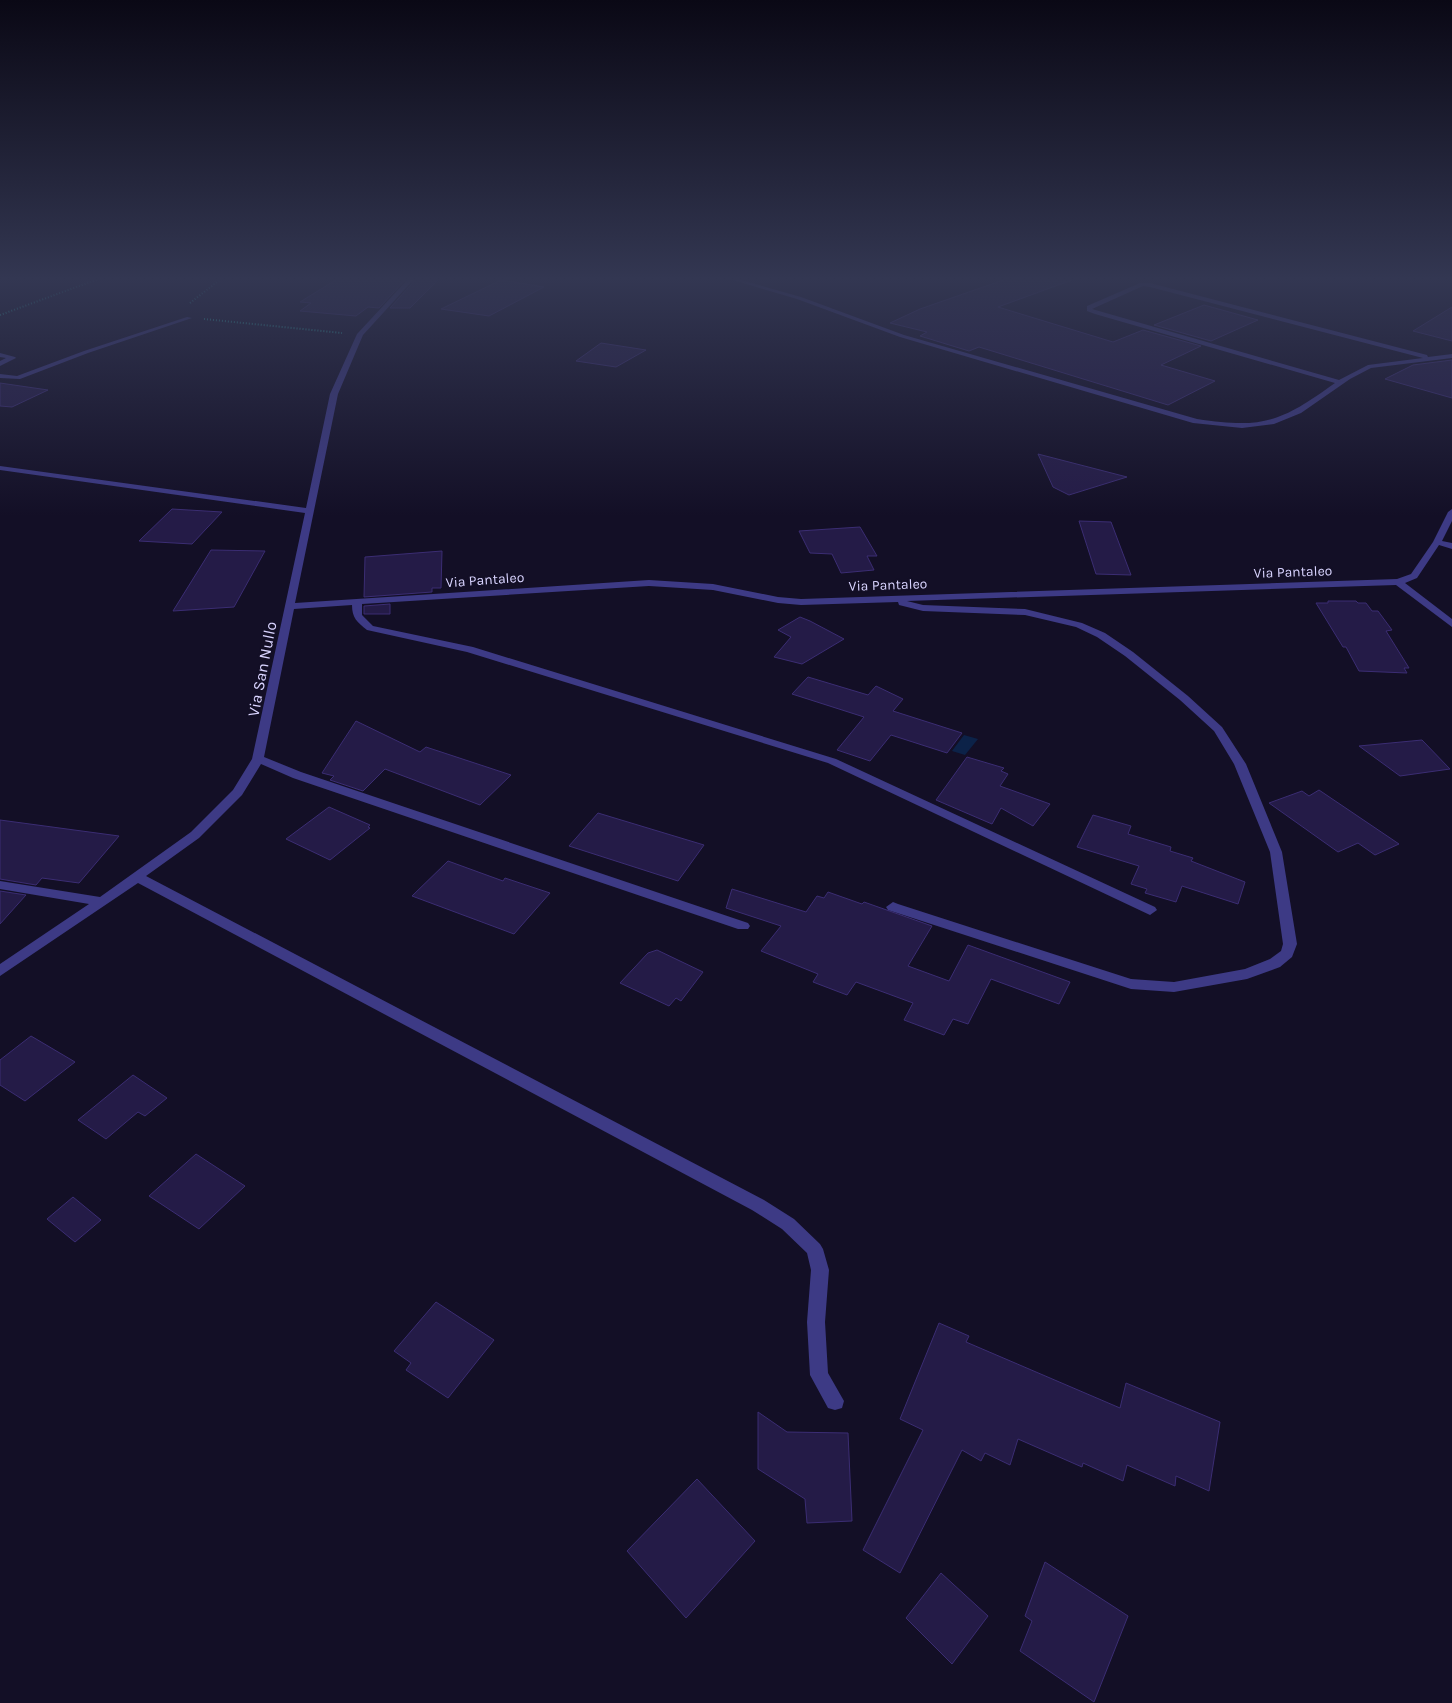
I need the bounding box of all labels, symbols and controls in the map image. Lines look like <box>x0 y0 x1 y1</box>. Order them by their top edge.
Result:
street label: Via Pantaleo <box>1253 562 1333 582</box>
street label: Via Pantaleo <box>445 569 525 591</box>
street label: Via Pantaleo <box>848 575 928 595</box>
street label: Via San Nullo <box>243 620 281 718</box>

